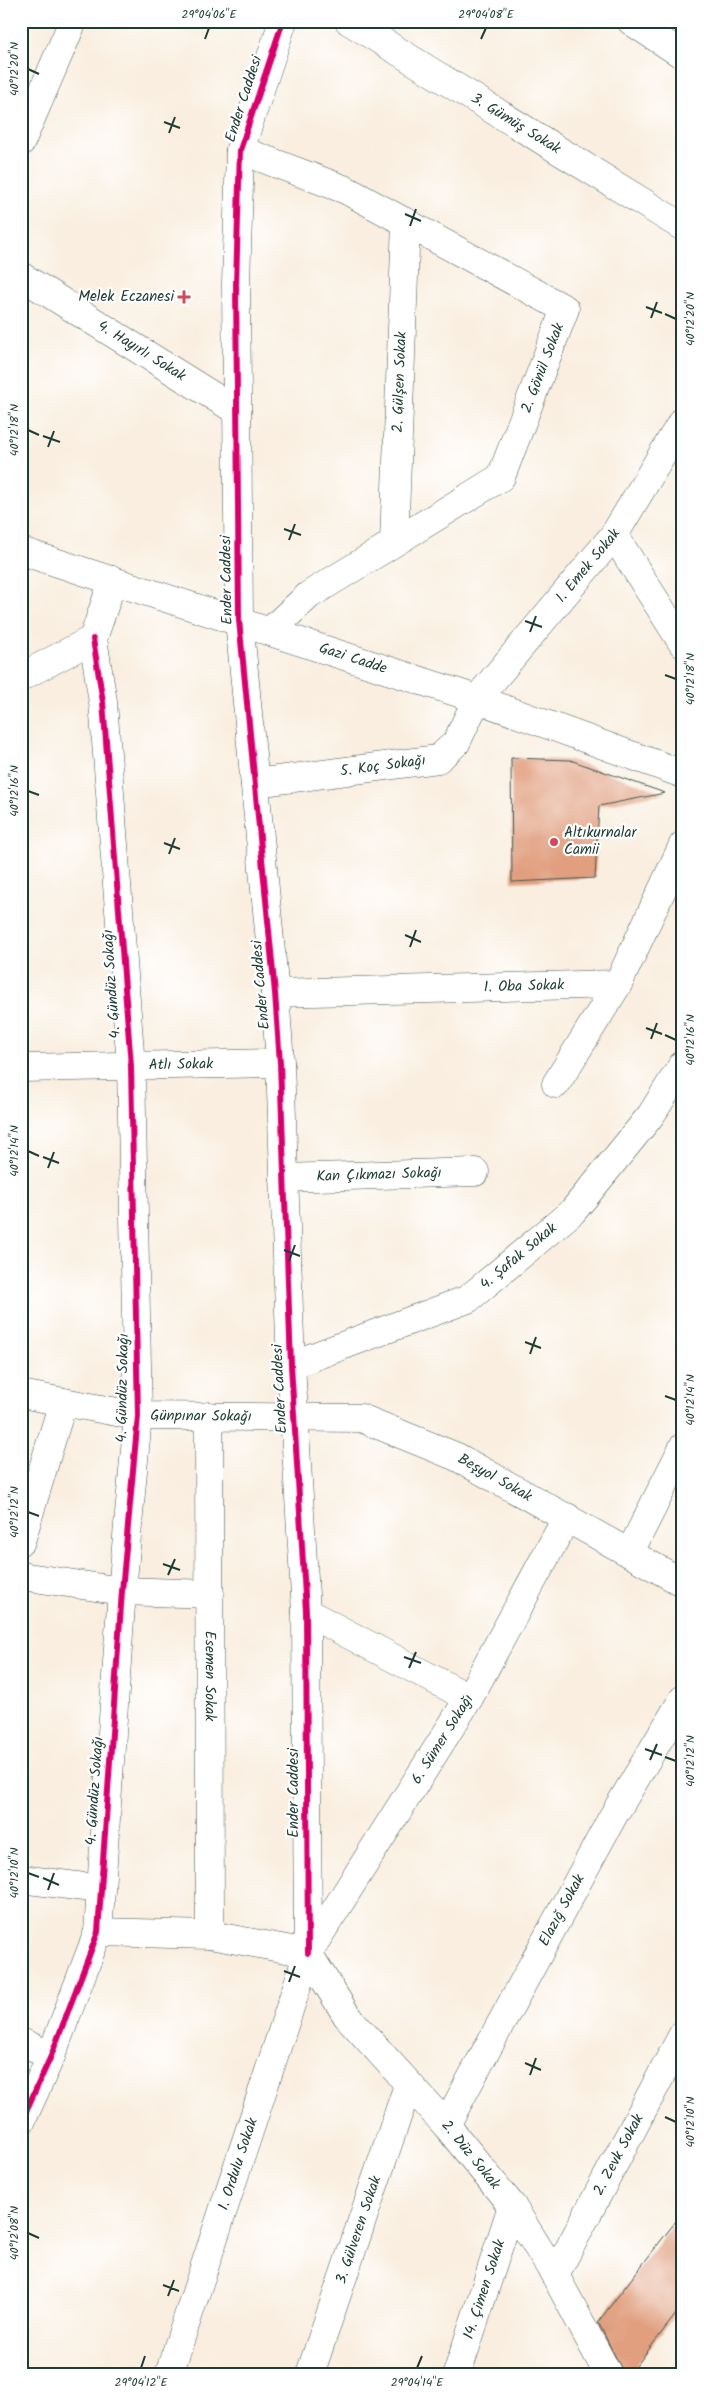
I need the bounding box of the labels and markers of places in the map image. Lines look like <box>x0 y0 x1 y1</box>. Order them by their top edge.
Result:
place label: Melek Eczanesi <box>78 285 175 309</box>
marker: Melek Eczanesi <box>178 291 190 303</box>
place label: Altıkurnalar Camii <box>564 821 637 862</box>
marker: Altıkurnalar Camii <box>548 836 560 848</box>

